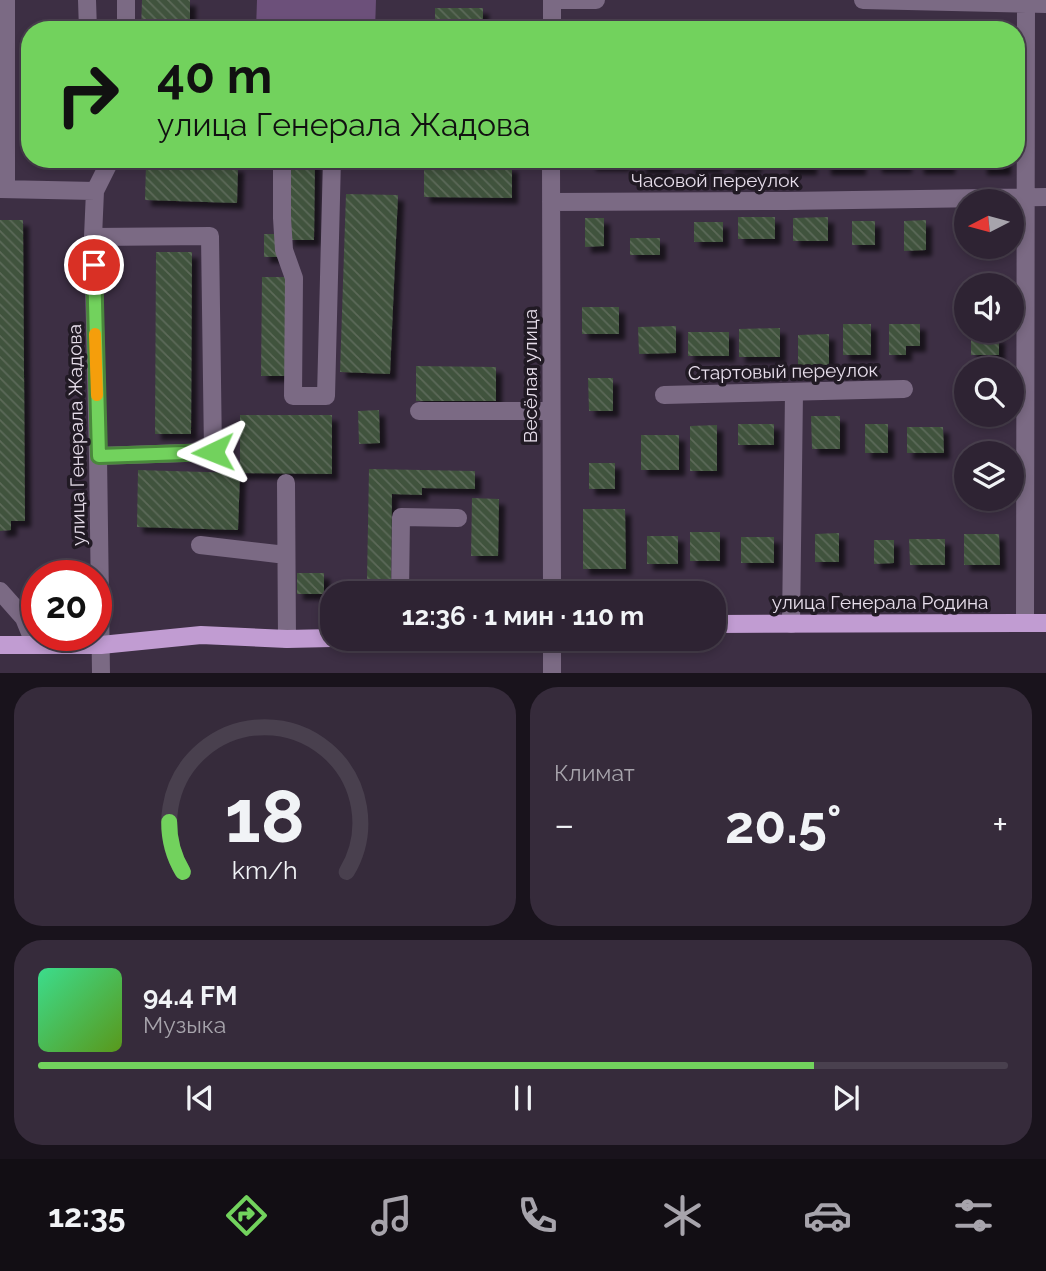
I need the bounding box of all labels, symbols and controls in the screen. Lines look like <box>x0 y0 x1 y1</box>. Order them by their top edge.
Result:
text: 40 m <box>157 47 272 104</box>
icon: right <box>42 49 133 140</box>
text: улица Генерала Жадова <box>157 106 531 143</box>
street label: Часовой переулок <box>631 169 799 191</box>
north arrow <box>954 189 1024 259</box>
map controls <box>954 189 1024 511</box>
pin <box>64 235 124 295</box>
icon: arrive <box>75 246 113 284</box>
button: sound <box>954 273 1024 343</box>
street label: Весёлая улица <box>519 309 541 443</box>
street label: улица Генерала Жадова <box>63 324 89 546</box>
button: search <box>954 357 1024 427</box>
street label: Стартовый переулок <box>688 358 879 384</box>
position arrow <box>176 415 250 489</box>
button: layers <box>954 441 1024 511</box>
speed limit sign: 20 <box>21 560 112 651</box>
street label: улица Генерала Родина <box>772 591 988 613</box>
text: 12:36 · 1 мин · 110 m <box>402 601 644 631</box>
text: Климат <box>554 759 635 786</box>
text: 18 <box>225 775 305 860</box>
text: 20.5° <box>725 794 842 855</box>
text: − <box>554 802 574 847</box>
text: + <box>992 802 1008 847</box>
text: km/h <box>232 855 298 885</box>
text: 94.4 FM <box>143 981 238 1011</box>
text: Музыка <box>143 1011 226 1038</box>
icon: previous <box>181 1079 219 1117</box>
icon: pause <box>504 1079 542 1117</box>
icon: next <box>827 1079 865 1117</box>
icon: directions <box>222 1191 271 1240</box>
icon: music <box>367 1191 416 1240</box>
icon: phone <box>513 1191 562 1240</box>
icon: climate <box>658 1191 707 1240</box>
icon: car <box>803 1191 852 1240</box>
icon: filters <box>949 1191 998 1240</box>
text: 12:35 <box>48 1197 126 1234</box>

